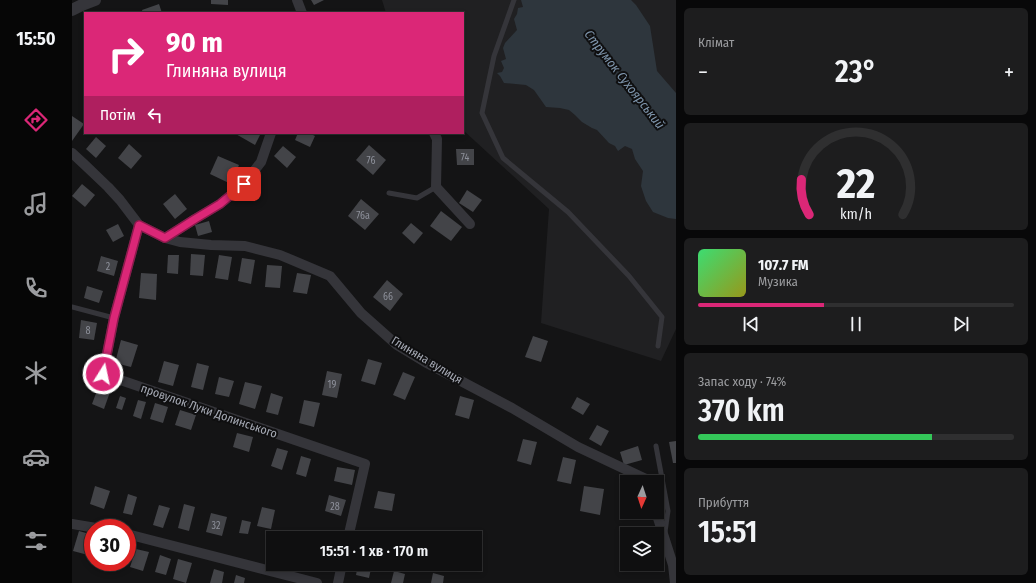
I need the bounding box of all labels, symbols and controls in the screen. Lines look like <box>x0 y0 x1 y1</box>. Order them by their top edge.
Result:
text: 90 m <box>166 26 223 59</box>
water label: Струмок Сухоярський <box>581 27 668 132</box>
text: 15:50 <box>16 28 56 50</box>
icon: right <box>100 28 152 80</box>
text: Клімат <box>698 35 734 50</box>
text: 23° <box>835 54 877 90</box>
text: − <box>698 59 708 86</box>
text: + <box>1004 59 1014 86</box>
text: Глиняна вулиця <box>166 60 287 82</box>
icon: left <box>144 104 166 126</box>
icon: directions <box>22 106 50 134</box>
text: Потім <box>100 106 136 124</box>
house number: 74 <box>461 152 469 164</box>
house number: 76 <box>367 155 375 167</box>
text: 22 <box>836 158 875 208</box>
pin <box>227 167 261 201</box>
icon: arrive <box>233 173 255 195</box>
icon: music <box>22 190 50 218</box>
text: km/h <box>840 205 872 222</box>
house number: 76а <box>356 210 370 222</box>
text: 107.7 FM <box>758 256 809 274</box>
house number: 2 <box>106 261 111 273</box>
icon: phone <box>22 274 50 302</box>
text: Музика <box>758 274 798 289</box>
house number: 66 <box>383 291 393 303</box>
icon: previous <box>740 313 762 335</box>
icon: pause <box>845 313 867 335</box>
icon: next <box>950 313 972 335</box>
house number: 8 <box>86 325 91 337</box>
street label: Глиняна вулиця <box>389 333 465 387</box>
position arrow <box>82 353 124 395</box>
icon: climate <box>22 359 50 387</box>
text: Запас ходу · 74% <box>698 374 786 389</box>
house number: 19 <box>328 379 337 391</box>
street label: провулок Луки Долинського <box>139 381 279 441</box>
text: 370 km <box>698 393 785 429</box>
icon: car <box>22 443 50 471</box>
north arrow <box>620 475 664 519</box>
map controls <box>620 475 664 571</box>
text: Прибуття <box>698 495 749 510</box>
house number: 28 <box>330 501 340 513</box>
text: 15:51 <box>698 514 757 550</box>
speed limit sign: 30 <box>84 519 136 571</box>
house number: 32 <box>212 520 221 532</box>
icon: filters <box>22 527 50 555</box>
button: layers <box>620 527 664 571</box>
text: 15:51 · 1 хв · 170 m <box>320 542 428 560</box>

